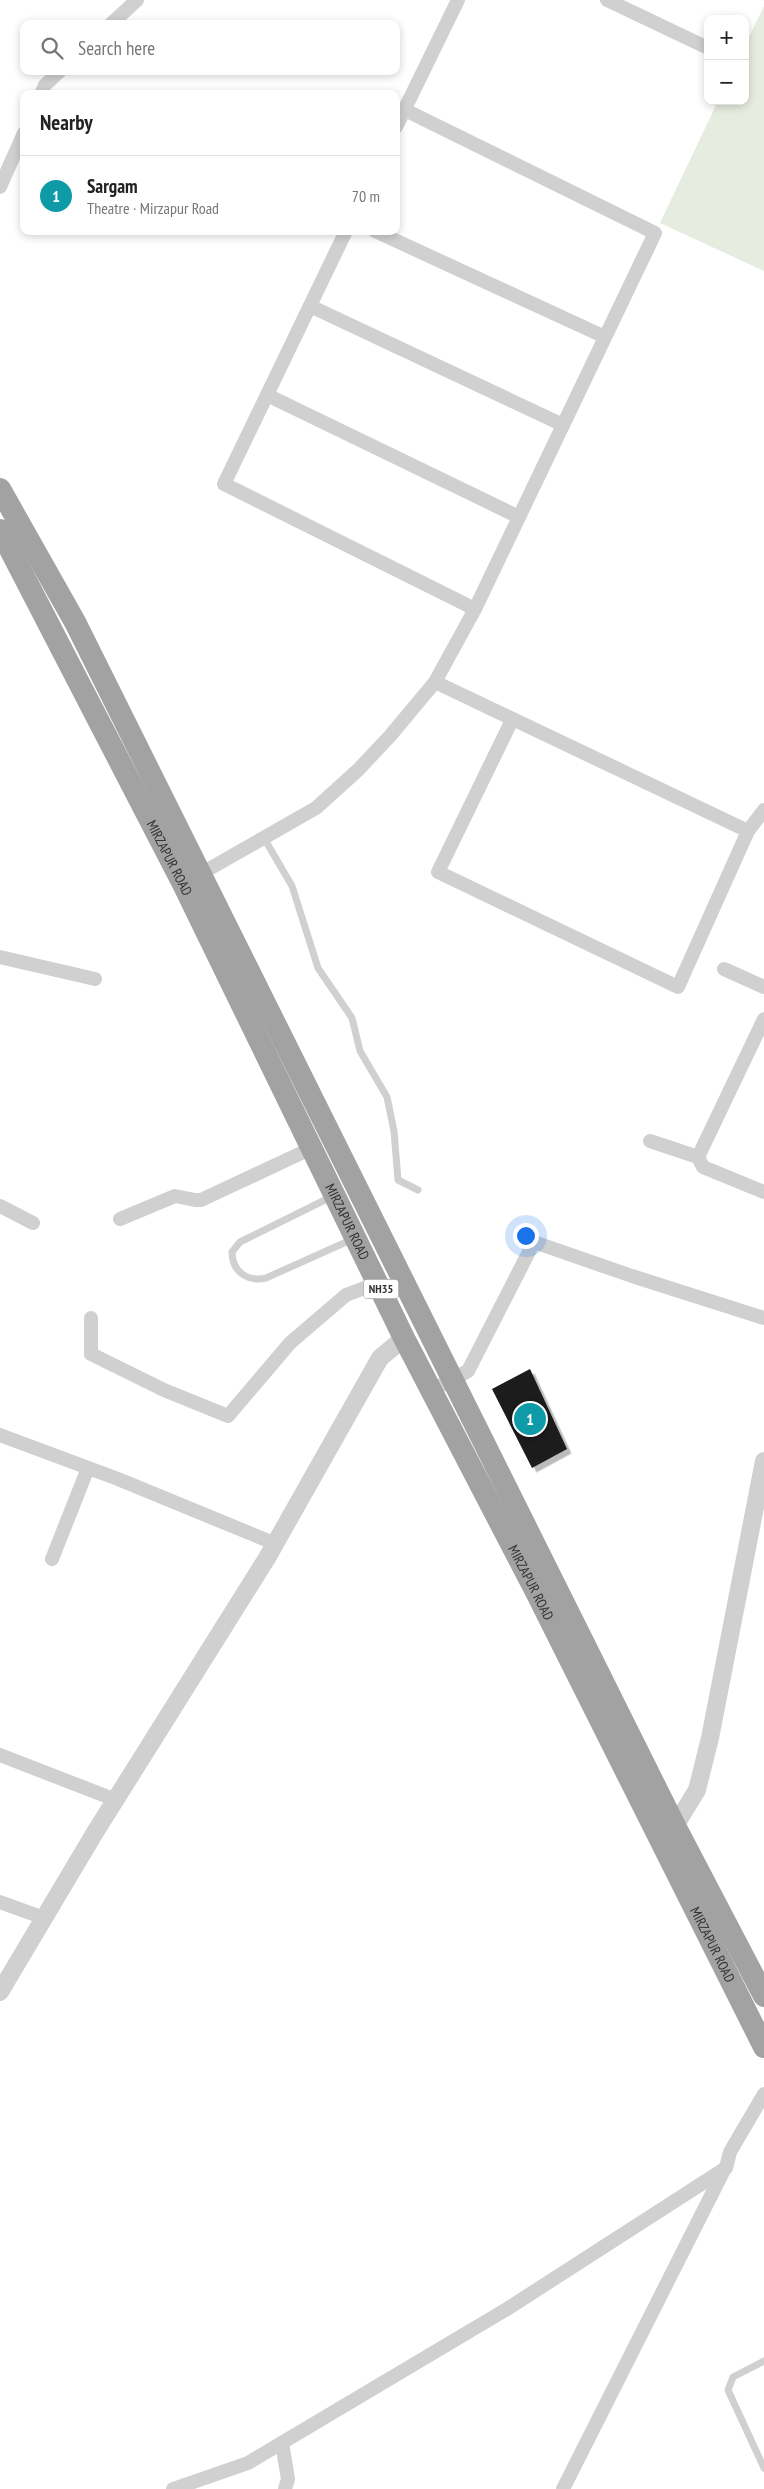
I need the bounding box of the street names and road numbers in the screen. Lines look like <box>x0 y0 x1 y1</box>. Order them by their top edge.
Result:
street label: MIRZAPUR ROAD <box>143 817 196 898</box>
street label: MIRZAPUR ROAD <box>321 1181 373 1263</box>
road number: NH35 <box>364 1280 398 1298</box>
street label: MIRZAPUR ROAD <box>504 1542 558 1623</box>
street label: MIRZAPUR ROAD <box>686 1904 739 1985</box>

